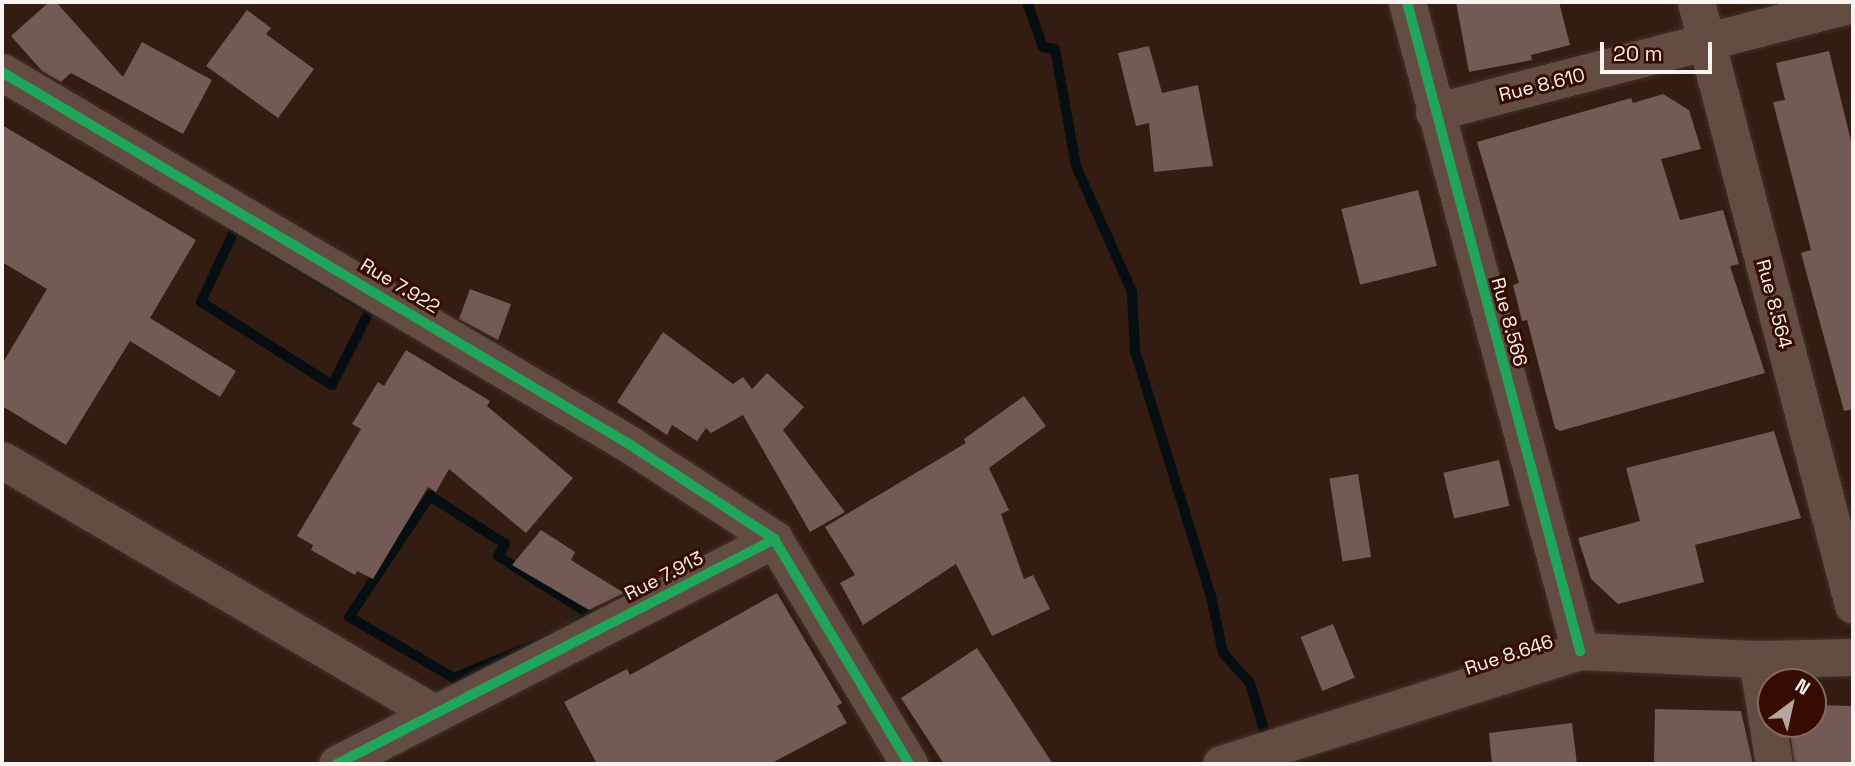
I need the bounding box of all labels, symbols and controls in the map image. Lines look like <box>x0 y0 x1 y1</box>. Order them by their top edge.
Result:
scale bar <box>1603 28 1715 72</box>
text: 20 m <box>1613 40 1663 67</box>
street label: Rue 8.610 <box>1497 63 1587 107</box>
street label: Rue 7.922 <box>356 253 444 319</box>
street label: Rue 8.564 <box>1751 257 1797 351</box>
street label: Rue 8.566 <box>1486 275 1532 369</box>
street label: Rue 7.913 <box>621 547 707 605</box>
street label: Rue 8.646 <box>1462 630 1556 680</box>
north arrow <box>1757 668 1827 738</box>
text: N <box>1790 673 1815 701</box>

